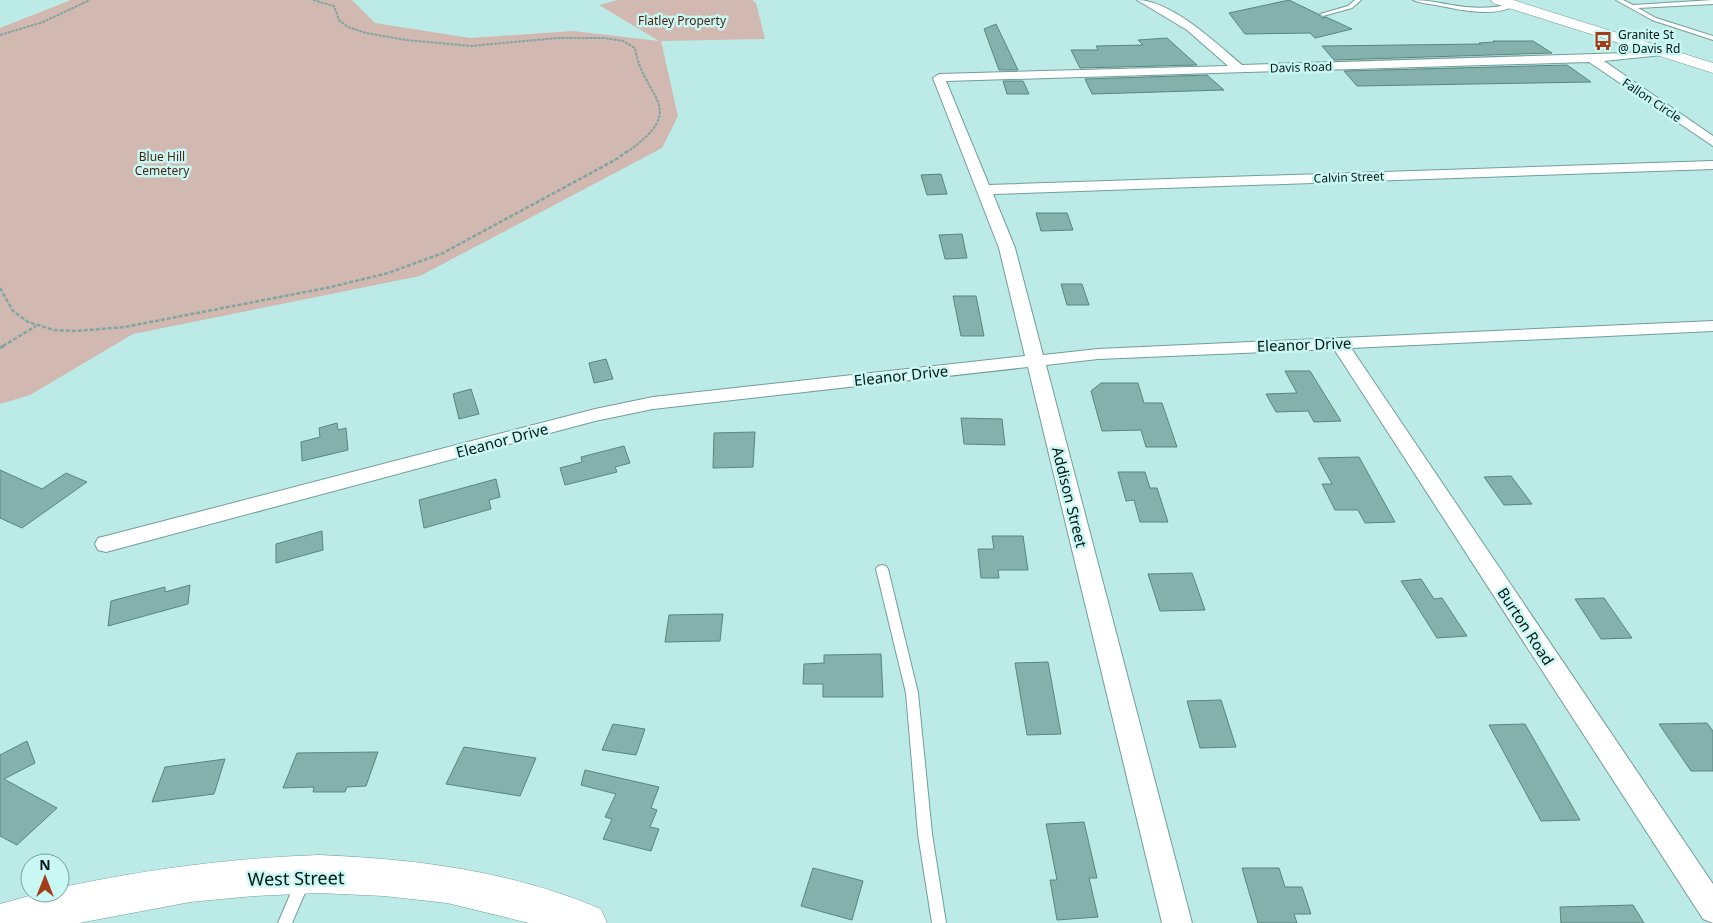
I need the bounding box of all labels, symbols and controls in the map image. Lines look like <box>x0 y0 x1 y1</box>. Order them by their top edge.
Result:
park label: Flatley Property <box>638 12 727 29</box>
place label: Granite St @ Davis Rd <box>1618 26 1680 57</box>
bus stop icon: Granite St @ Davis Rd <box>1592 30 1614 52</box>
street label: Davis Road <box>1270 57 1332 77</box>
street label: Fallon Circle <box>1619 74 1685 126</box>
park label: Blue Hill Cemetery <box>135 148 190 179</box>
street label: Calvin Street <box>1313 167 1385 187</box>
street label: Eleanor Drive <box>1256 332 1352 356</box>
street label: Eleanor Drive <box>853 360 949 390</box>
street label: Eleanor Drive <box>454 418 550 462</box>
street label: Addison Street <box>1048 445 1092 550</box>
street label: Burton Road <box>1493 583 1559 669</box>
north arrow <box>20 853 70 903</box>
text: N <box>39 855 51 874</box>
street label: West Street <box>248 865 345 891</box>

